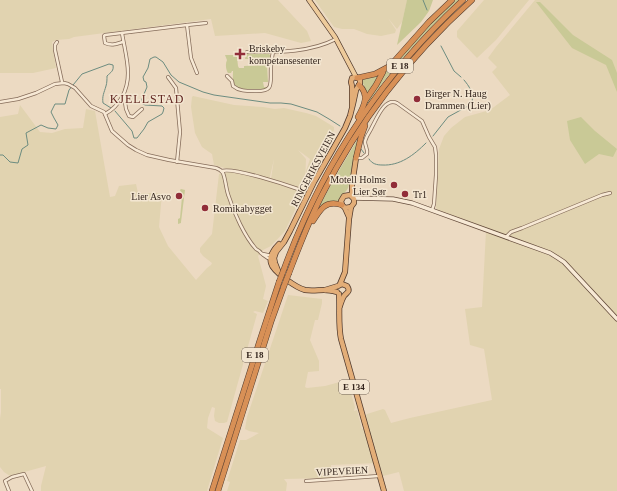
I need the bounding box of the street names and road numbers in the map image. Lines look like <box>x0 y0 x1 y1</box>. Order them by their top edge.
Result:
road number: E 18 <box>387 59 413 73</box>
street label: RINGERIKSVEIEN <box>289 130 337 208</box>
road number: E 18 <box>242 348 268 362</box>
road number: E 134 <box>339 380 369 394</box>
street label: VIPEVEIEN <box>316 464 368 478</box>

